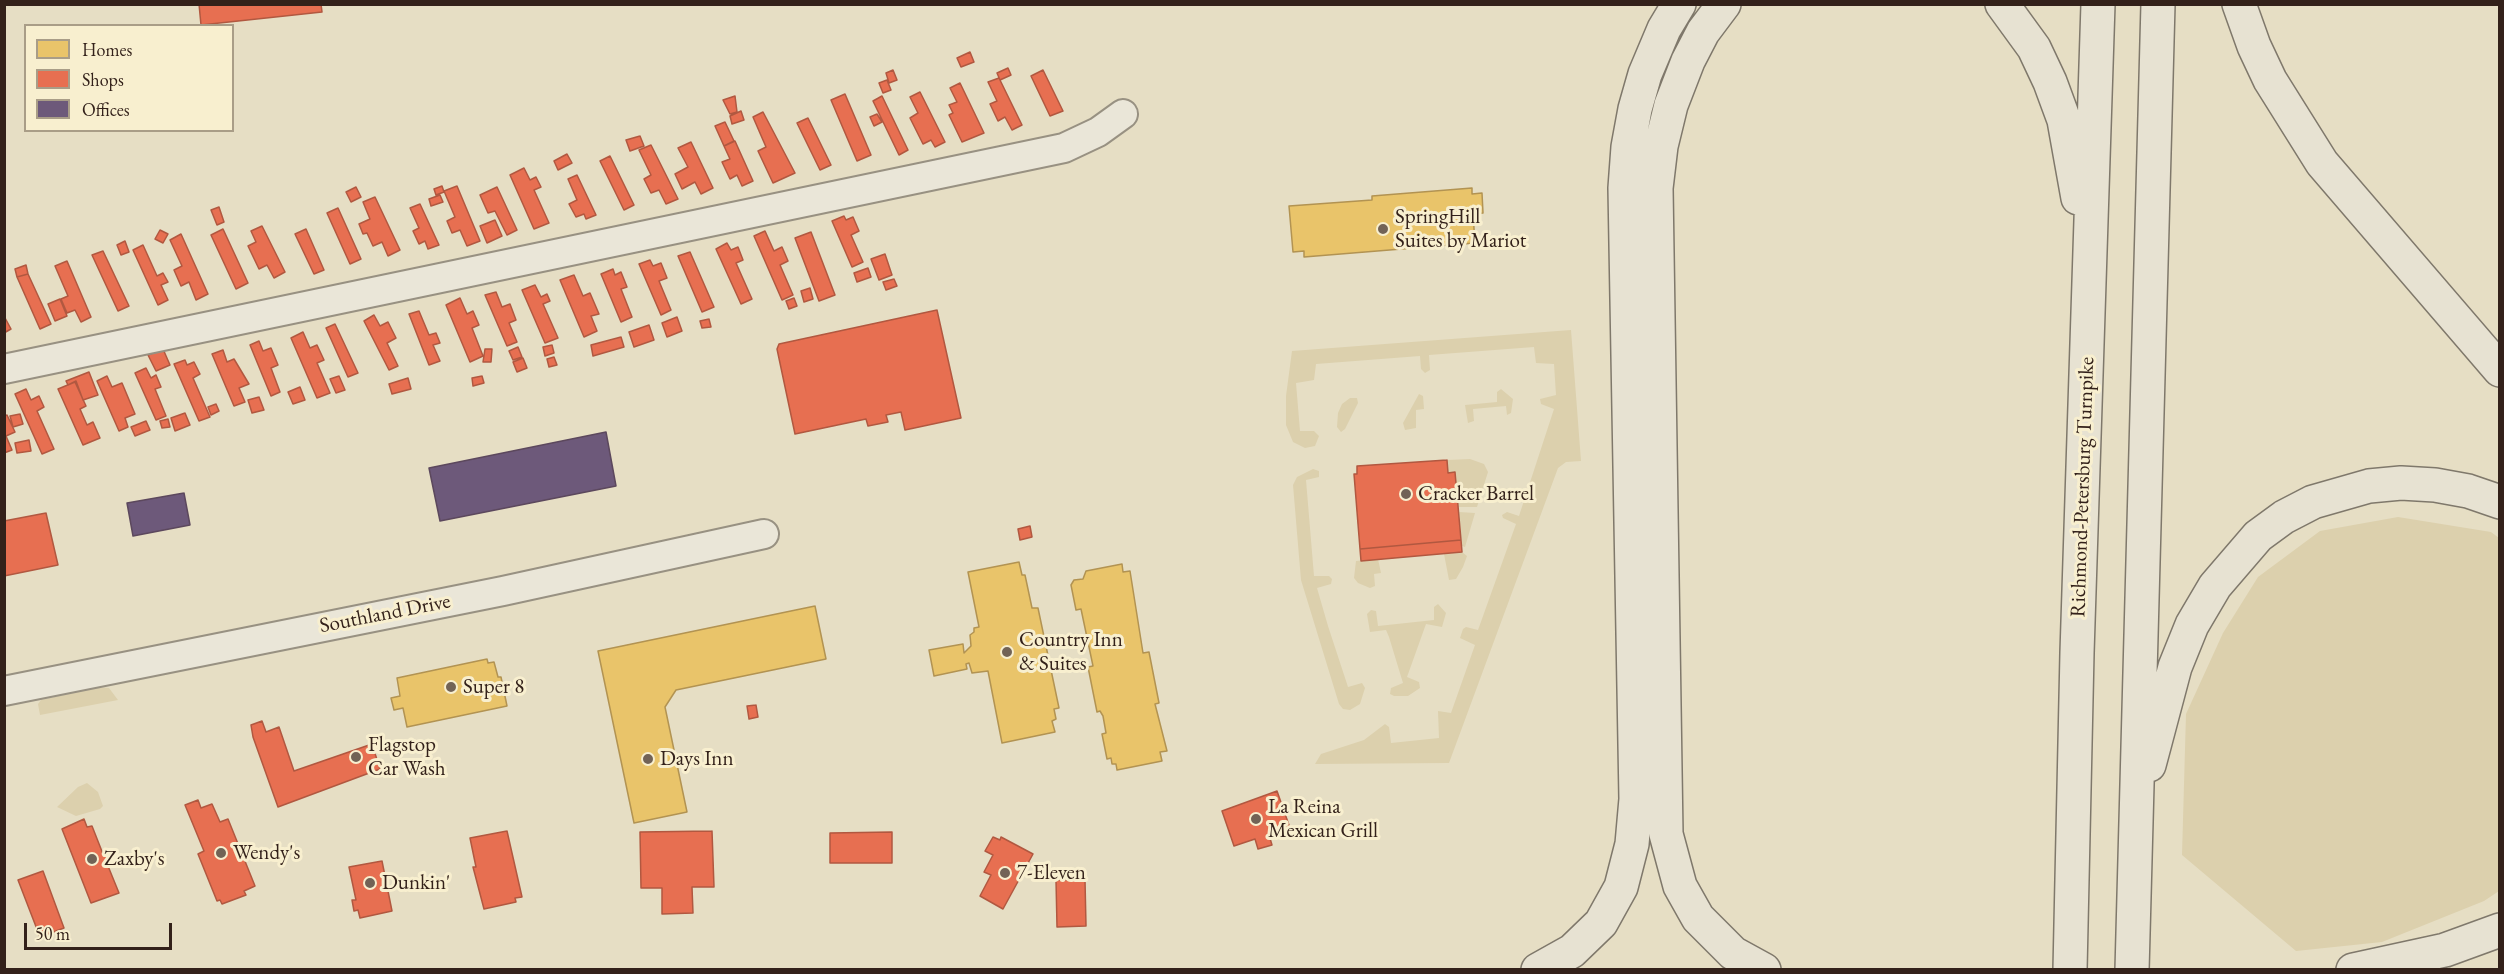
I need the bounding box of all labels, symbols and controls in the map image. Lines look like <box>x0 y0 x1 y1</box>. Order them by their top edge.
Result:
legend <box>24 24 234 132</box>
text: Homes <box>82 38 132 61</box>
text: Shops <box>82 68 124 91</box>
text: Offices <box>82 98 130 121</box>
place label: SpringHill Suites by Mariot <box>1395 204 1526 254</box>
marker: SpringHill Suites by Mariot <box>1376 222 1390 236</box>
street label: Richmond-Petersburg Turnpike <box>2066 356 2100 618</box>
place label: Cracker Barrel <box>1418 481 1534 507</box>
marker: Cracker Barrel <box>1399 487 1413 501</box>
street label: Southland Drive <box>317 589 453 639</box>
place label: Country Inn & Suites <box>1019 627 1123 677</box>
marker: Country Inn & Suites <box>1000 645 1014 659</box>
place label: Super 8 <box>463 674 524 700</box>
marker: Super 8 <box>444 680 458 694</box>
place label: Flagstop Car Wash <box>368 732 446 782</box>
place label: Days Inn <box>660 746 733 772</box>
marker: Flagstop Car Wash <box>349 750 363 764</box>
marker: Days Inn <box>641 752 655 766</box>
place label: La Reina Mexican Grill <box>1268 794 1378 844</box>
marker: La Reina Mexican Grill <box>1249 812 1263 826</box>
place label: Wendy's <box>233 840 300 866</box>
place label: Zaxby's <box>104 846 165 872</box>
marker: Wendy's <box>214 846 228 860</box>
marker: Zaxby's <box>85 852 99 866</box>
place label: 7-Eleven <box>1017 860 1086 886</box>
marker: 7-Eleven <box>998 866 1012 880</box>
place label: Dunkin' <box>382 870 450 896</box>
marker: Dunkin' <box>363 876 377 890</box>
scale bar <box>27 911 176 949</box>
text: 50 m <box>35 922 70 945</box>

